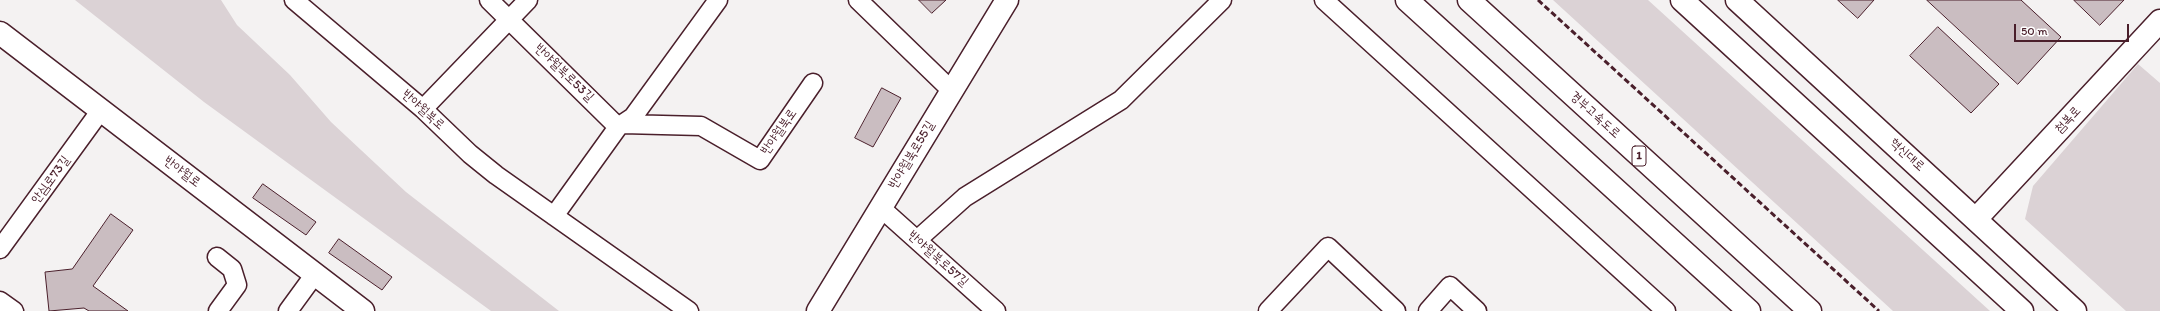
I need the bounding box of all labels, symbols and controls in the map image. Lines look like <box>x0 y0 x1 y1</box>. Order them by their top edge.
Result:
scale bar <box>2016 16 2131 42</box>
text: 50 m <box>2021 24 2047 38</box>
street label: 반야월북로53길 <box>531 41 597 105</box>
street label: 반야월북로 <box>398 87 448 133</box>
street label: 경부고속도로 <box>1566 88 1624 142</box>
street label: 첨복로 <box>2052 103 2084 137</box>
street label: 반야월북로 <box>758 106 800 158</box>
street label: 반야월북로55길 <box>886 118 938 192</box>
street label: 혁신대로 <box>1886 135 1928 175</box>
road number: 1 <box>1632 146 1646 166</box>
street label: 안심로73길 <box>28 153 74 207</box>
street label: 반야월로 <box>161 153 203 191</box>
street label: 반야월북로57길 <box>905 228 971 290</box>

